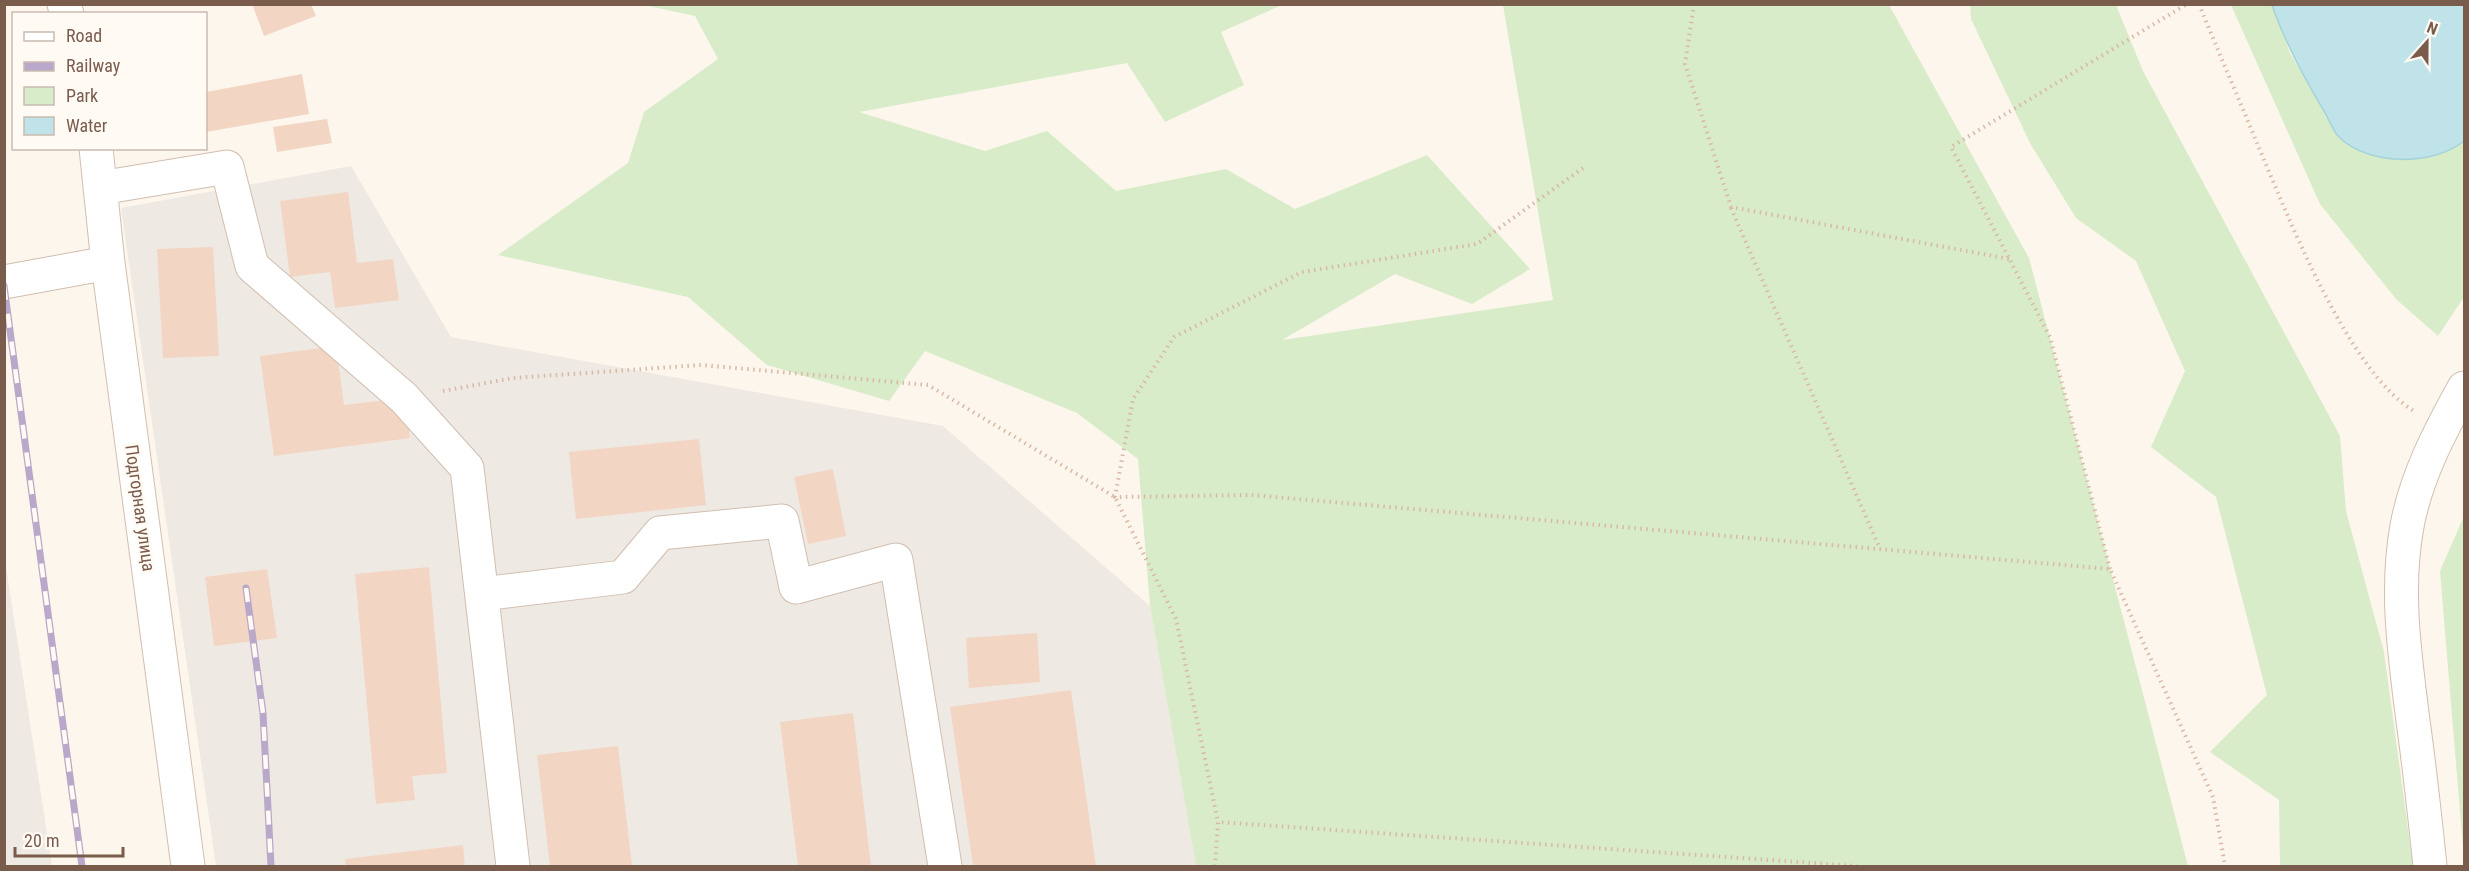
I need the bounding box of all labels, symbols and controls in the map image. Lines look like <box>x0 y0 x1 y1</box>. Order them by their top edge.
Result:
legend <box>12 12 207 150</box>
north arrow <box>2397 12 2457 72</box>
text: N <box>2424 18 2440 39</box>
text: Road <box>66 25 102 46</box>
text: Railway <box>66 55 121 76</box>
text: Park <box>66 85 98 106</box>
text: Water <box>66 115 108 136</box>
street label: Подгорная улица <box>121 443 160 573</box>
scale bar <box>15 820 123 858</box>
text: 20 m <box>24 830 59 851</box>

